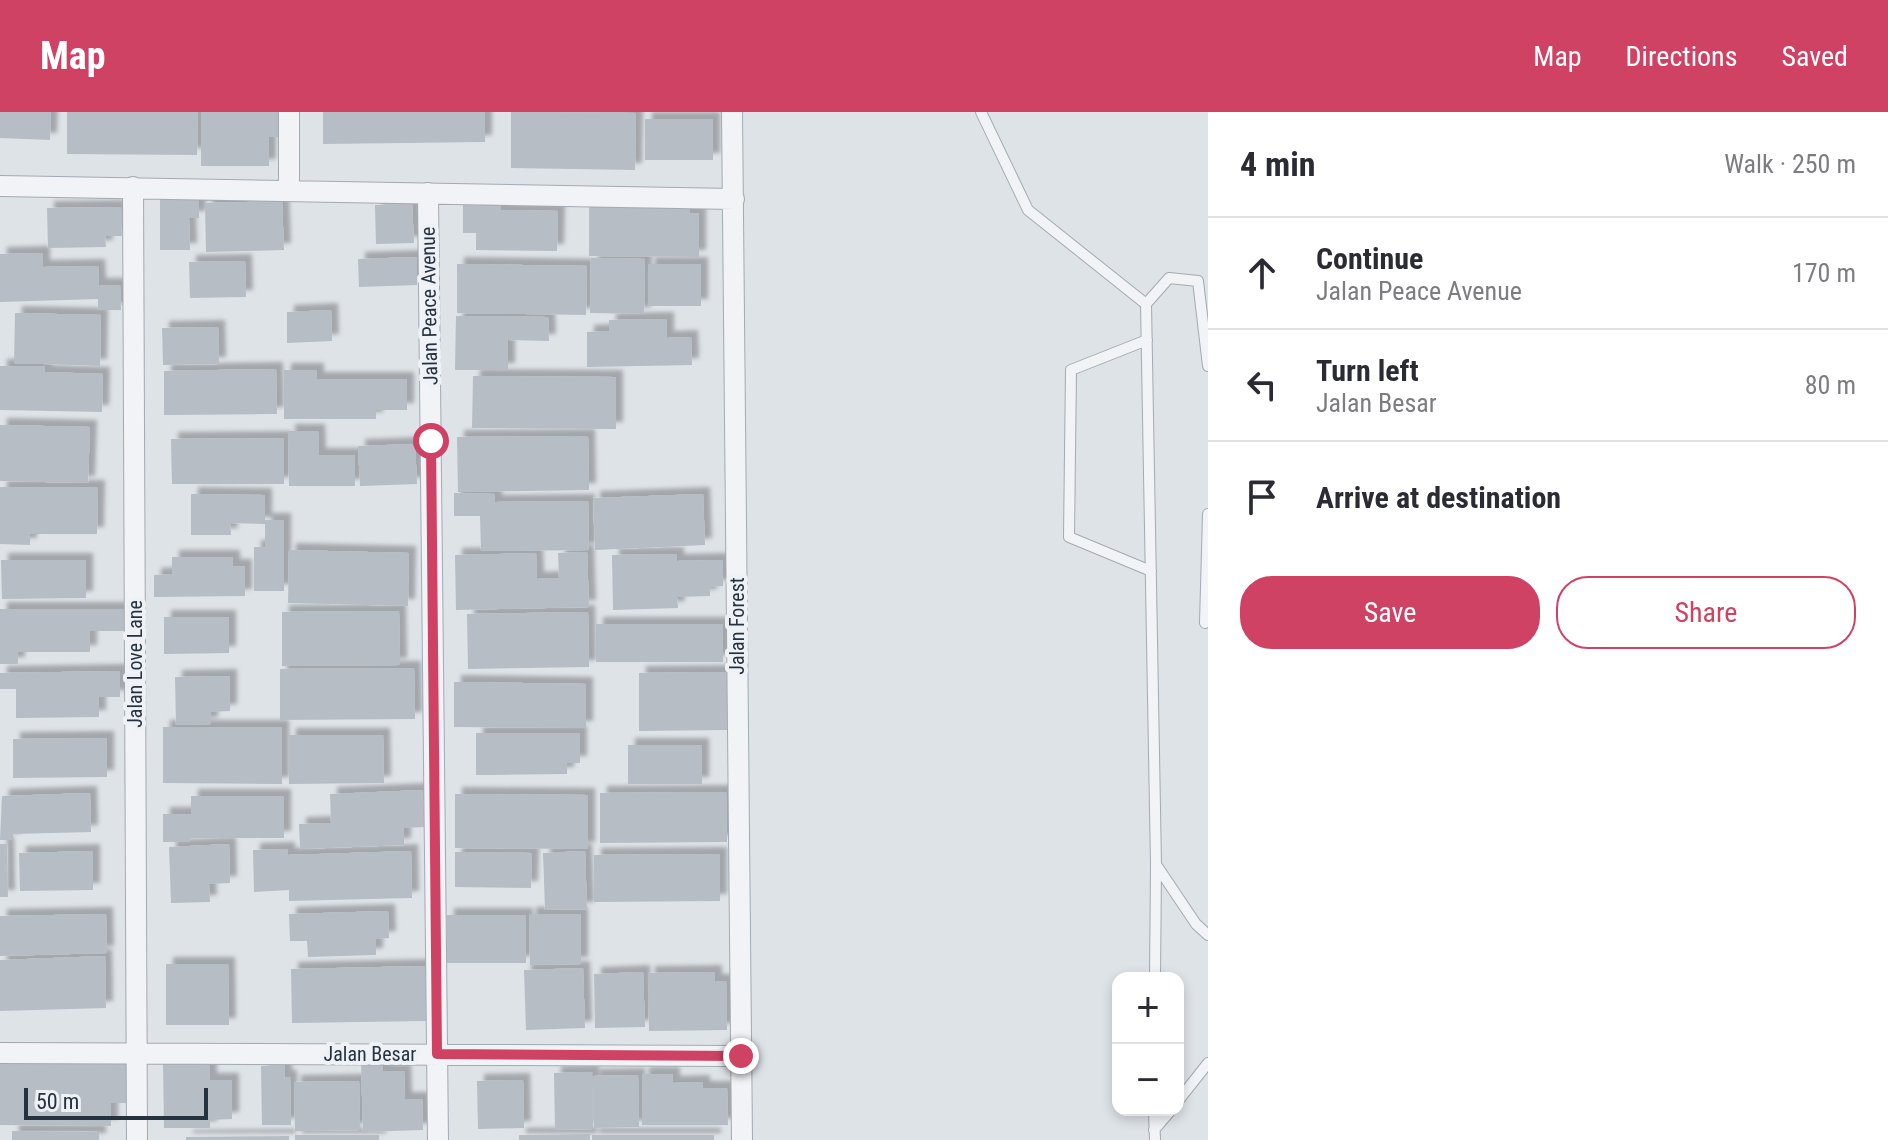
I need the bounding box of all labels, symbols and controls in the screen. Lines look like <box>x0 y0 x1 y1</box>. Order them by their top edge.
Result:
text: Map <box>40 34 106 78</box>
text: Map <box>1533 40 1582 73</box>
text: Directions <box>1626 40 1737 73</box>
text: Saved <box>1781 40 1848 73</box>
text: 4 min <box>1240 144 1316 184</box>
text: Walk · 250 m <box>1724 149 1856 179</box>
street label: Jalan Peace Avenue <box>416 227 442 385</box>
text: Continue <box>1316 241 1423 276</box>
icon: ahead <box>1240 251 1284 295</box>
text: 170 m <box>1792 258 1856 288</box>
text: Jalan Peace Avenue <box>1316 276 1522 306</box>
text: Turn left <box>1316 353 1419 388</box>
icon: left <box>1240 363 1284 407</box>
text: 80 m <box>1805 370 1856 400</box>
text: Jalan Besar <box>1316 388 1437 418</box>
route start <box>413 423 449 459</box>
icon: arrive <box>1240 475 1284 519</box>
text: Arrive at destination <box>1316 480 1561 515</box>
button: Save <box>1240 576 1540 649</box>
button: Share <box>1556 576 1856 649</box>
street label: Jalan Forest <box>725 577 749 675</box>
street label: Jalan Love Lane <box>123 600 147 728</box>
map controls <box>1112 972 1184 1116</box>
button: + <box>1112 972 1184 1044</box>
route end <box>723 1038 759 1074</box>
street label: Jalan Besar <box>324 1042 416 1066</box>
button: − <box>1112 1044 1184 1116</box>
scale bar <box>24 1084 208 1120</box>
text: 50 m <box>36 1089 79 1114</box>

